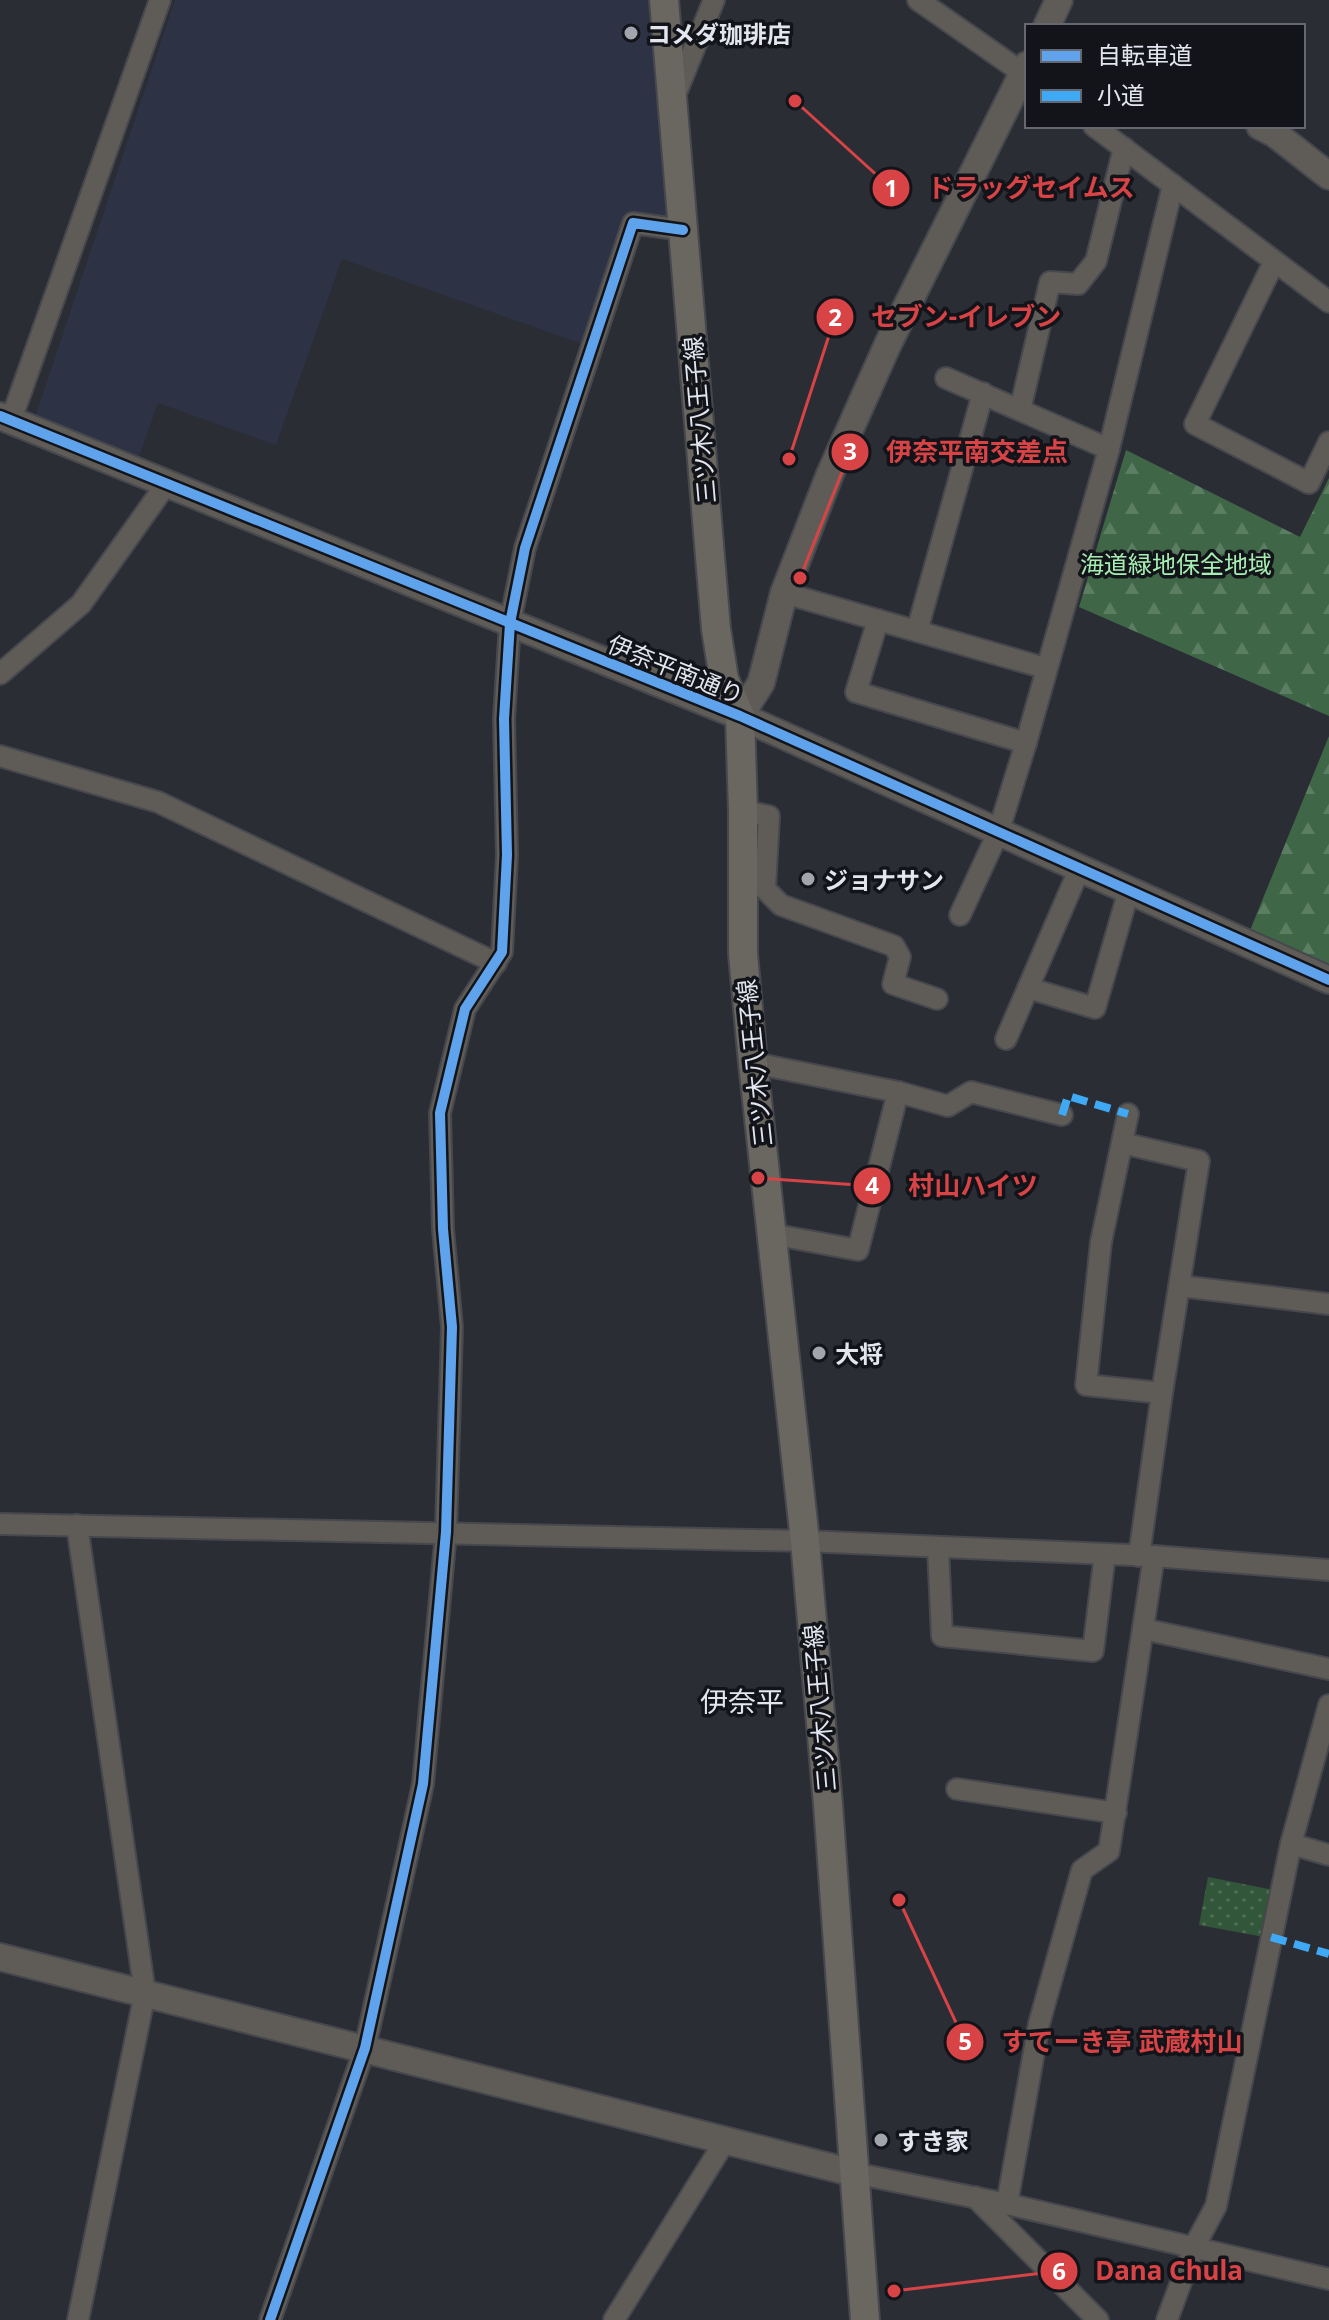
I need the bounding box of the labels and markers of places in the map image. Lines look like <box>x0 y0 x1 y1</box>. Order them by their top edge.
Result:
place label: コメダ珈琲店 <box>647 17 791 50</box>
marker: コメダ珈琲店 <box>622 24 640 42</box>
callout: ドラッグセイムス <box>871 163 1151 213</box>
callout: セブン-イレブン <box>815 292 1077 342</box>
callout: 伊奈平南交差点 <box>830 427 1084 477</box>
place label: ジョナサン <box>824 863 944 896</box>
marker: ジョナサン <box>799 870 817 888</box>
callout: 村山ハイツ <box>852 1161 1054 1211</box>
place label: 大将 <box>835 1337 883 1370</box>
marker: 大将 <box>810 1344 828 1362</box>
callout: すてーき亭 武蔵村山 <box>945 2017 1258 2067</box>
place label: すき家 <box>897 2124 969 2157</box>
marker: すき家 <box>872 2131 890 2149</box>
callout: Dana Chula <box>1039 2246 1259 2296</box>

